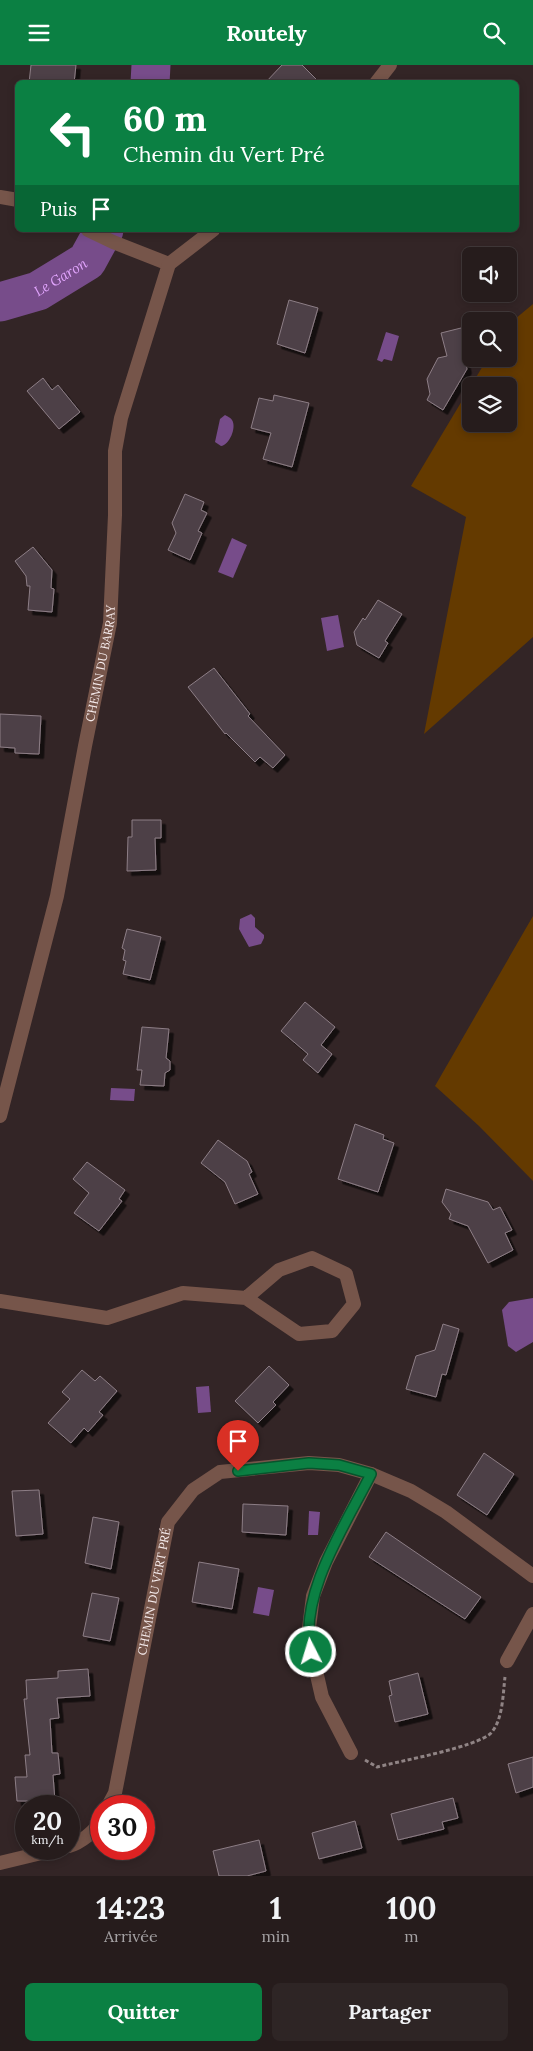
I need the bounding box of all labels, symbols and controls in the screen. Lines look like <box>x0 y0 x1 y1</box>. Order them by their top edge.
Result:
icon: menu <box>25 19 53 47</box>
text: Routely <box>226 19 307 47</box>
icon: search <box>480 19 508 47</box>
text: 60 m <box>123 96 207 141</box>
icon: left <box>40 100 105 165</box>
text: Chemin du Vert Pré <box>123 140 325 168</box>
icon: arrive <box>87 195 115 223</box>
text: Puis <box>40 197 77 221</box>
map controls <box>462 247 517 432</box>
button: sound <box>462 247 517 302</box>
water label: Le Garon <box>31 254 91 300</box>
button: search <box>462 312 517 367</box>
button: layers <box>462 377 517 432</box>
street label: CHEMIN DU BARRAY <box>82 604 118 723</box>
pin <box>217 1420 259 1471</box>
icon: arrive <box>224 1427 252 1455</box>
street label: CHEMIN DU VERT PRÉ <box>134 1526 174 1657</box>
position arrow <box>284 1625 336 1677</box>
speed limit sign: 30 <box>90 1795 155 1860</box>
text: 20 <box>33 1805 62 1837</box>
text: km/h <box>31 1832 64 1847</box>
text: 14:23 <box>96 1889 165 1927</box>
text: 1 <box>270 1889 282 1927</box>
text: 100 <box>386 1889 437 1927</box>
text: Arrivée <box>104 1926 158 1946</box>
text: min <box>262 1926 290 1946</box>
text: m <box>404 1926 419 1946</box>
button: Quitter <box>25 1983 262 2041</box>
button: Partager <box>272 1983 508 2041</box>

